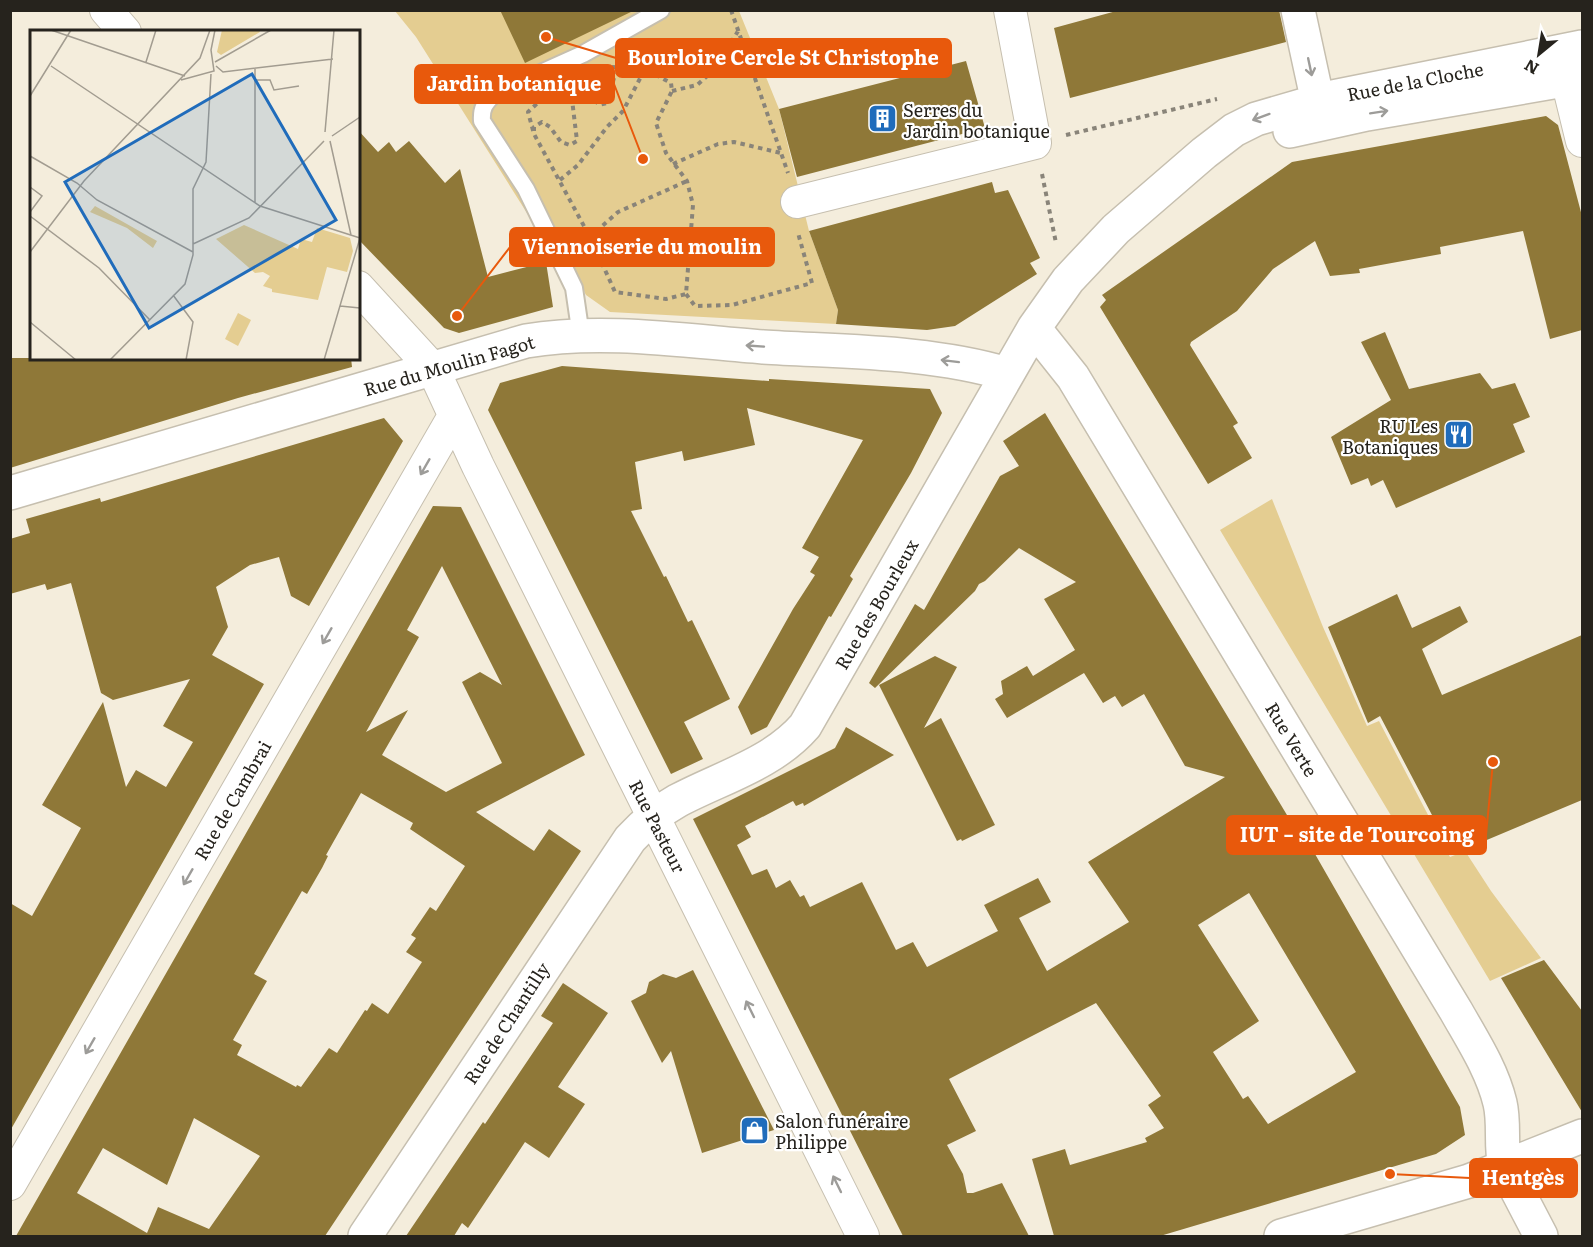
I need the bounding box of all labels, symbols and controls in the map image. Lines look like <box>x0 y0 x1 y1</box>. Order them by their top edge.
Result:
north arrow <box>1509 24 1569 84</box>
inset map <box>30 30 360 360</box>
callout: Bourloire Cercle St Christophe <box>616 39 951 77</box>
text: Bourloire Cercle St Christophe <box>627 41 939 71</box>
text: N <box>1519 54 1543 82</box>
street label: Rue de la Cloche <box>1344 55 1486 107</box>
one-way arrow <box>1305 57 1316 76</box>
callout: Jardin botanique <box>415 65 614 103</box>
text: Jardin botanique <box>427 67 601 97</box>
place label: Serres du Jardin botanique <box>903 96 1050 144</box>
building icon: Serres du Jardin botanique <box>866 103 898 135</box>
one-way arrow <box>1369 106 1389 117</box>
one-way arrow <box>1252 113 1271 124</box>
callout: Viennoiserie du moulin <box>510 228 774 266</box>
text: Viennoiserie du moulin <box>522 230 762 260</box>
street label: Rue du Moulin Fagot <box>360 327 538 402</box>
one-way arrow <box>746 341 766 352</box>
one-way arrow <box>940 356 960 367</box>
place label: RU Les Botaniques <box>1342 412 1438 460</box>
restaurant icon: RU Les Botaniques <box>1443 419 1475 451</box>
one-way arrow <box>418 458 430 475</box>
street label: Rue des Bourleux <box>828 533 925 674</box>
one-way arrow <box>321 627 333 644</box>
street label: Rue Verte <box>1259 697 1325 781</box>
street label: Rue de Cambrai <box>187 735 277 865</box>
street label: Rue Pasteur <box>623 775 693 878</box>
callout: IUT − site de Tourcoing <box>1227 816 1486 854</box>
text: IUT − site de Tourcoing <box>1240 818 1475 848</box>
one-way arrow <box>181 869 193 886</box>
street label: Rue de Chantilly <box>456 956 556 1089</box>
one-way arrow <box>744 1001 755 1019</box>
one-way arrow <box>84 1037 96 1054</box>
place label: Salon funéraire Philippe <box>775 1107 908 1155</box>
shop icon: Salon funéraire Philippe <box>738 1114 770 1146</box>
callout: Hentgès <box>1470 1159 1577 1197</box>
text: Hentgès <box>1482 1161 1564 1191</box>
one-way arrow <box>830 1176 842 1194</box>

